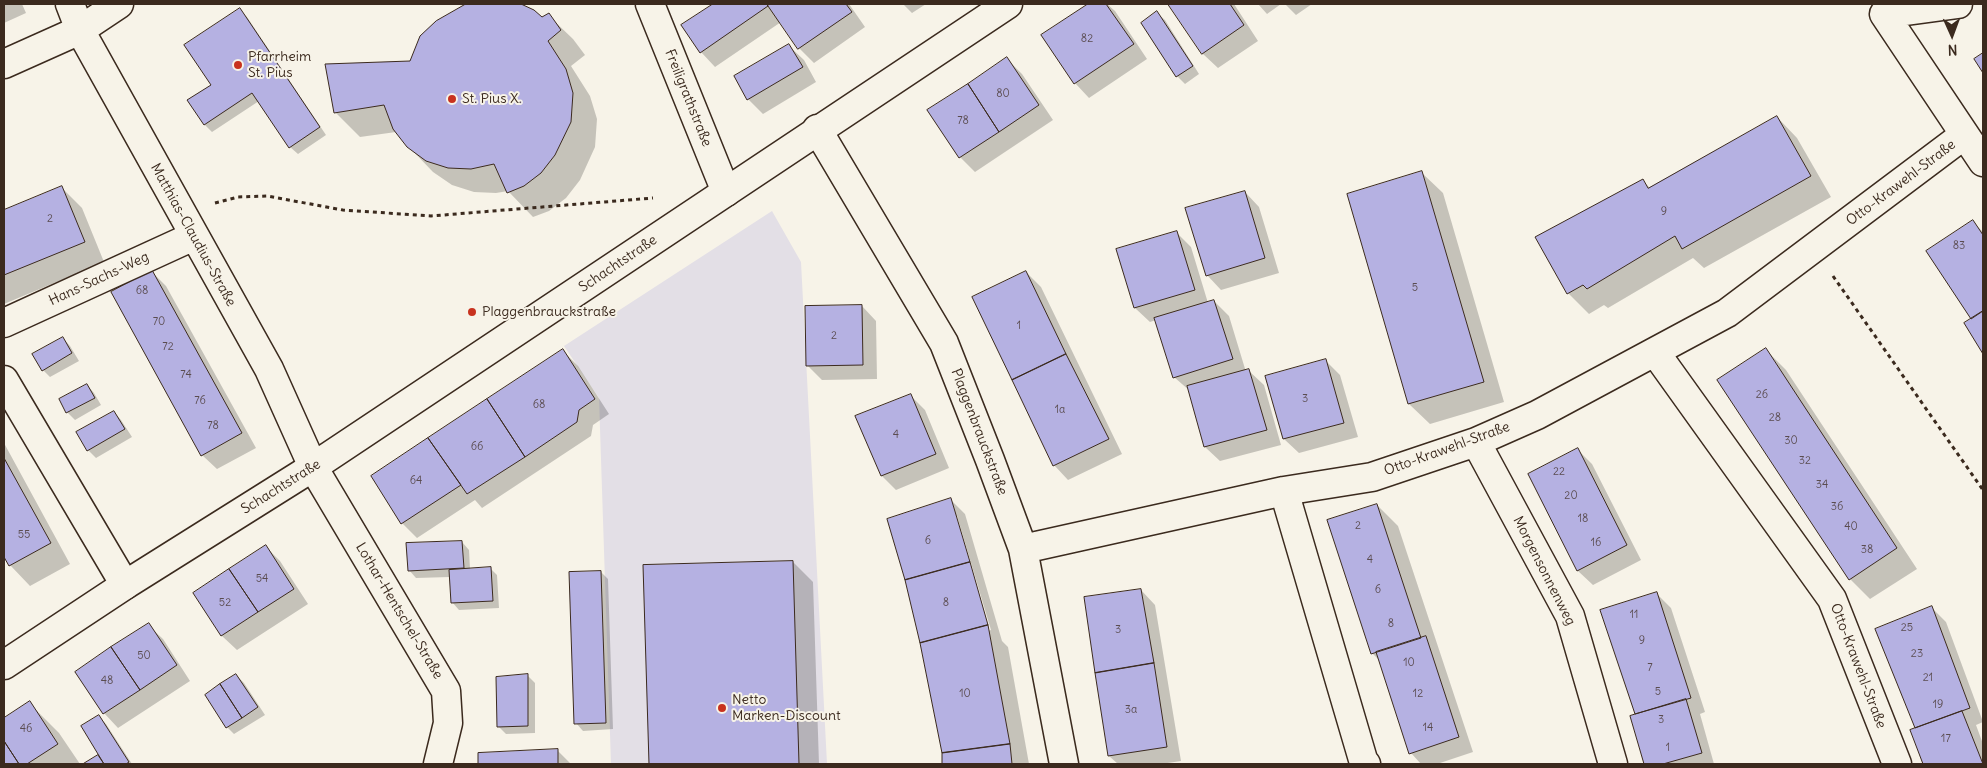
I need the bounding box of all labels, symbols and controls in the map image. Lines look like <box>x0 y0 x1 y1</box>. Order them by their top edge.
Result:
north arrow <box>1927 10 1977 60</box>
house number: 82 <box>1081 32 1093 46</box>
text: N <box>1947 41 1958 59</box>
street label: Freiligrathstraße <box>661 47 715 149</box>
place label: Pfarrheim St. Pius <box>248 49 311 82</box>
marker: Pfarrheim St. Pius <box>232 59 244 71</box>
house number: 80 <box>996 87 1010 101</box>
place label: St. Pius X. <box>462 91 522 107</box>
marker: St. Pius X. <box>446 93 458 105</box>
house number: 78 <box>957 114 969 128</box>
street label: Otto-Krawehl-Straße <box>1843 136 1959 230</box>
street label: Matthias-Claudius-Straße <box>147 161 239 309</box>
house number: 9 <box>1661 205 1667 219</box>
house number: 2 <box>47 212 53 226</box>
street label: Schachtstraße <box>576 232 660 296</box>
house number: 83 <box>1953 239 1965 253</box>
street label: Hans-Sachs-Weg <box>46 248 152 310</box>
house number: 5 <box>1412 281 1418 295</box>
house number: 68 <box>136 284 148 298</box>
place label: Plaggenbrauckstraße <box>482 304 616 320</box>
marker: Plaggenbrauckstraße <box>466 306 478 318</box>
house number: 70 <box>153 315 165 329</box>
house number: 1 <box>1017 319 1021 333</box>
house number: 2 <box>831 329 837 343</box>
house number: 72 <box>162 340 174 354</box>
street label: Plaggenbrauckstraße <box>947 366 1011 498</box>
house number: 74 <box>180 368 192 382</box>
house number: 26 <box>1756 388 1768 402</box>
house number: 3 <box>1302 392 1308 406</box>
house number: 76 <box>194 394 206 408</box>
house number: 68 <box>533 398 545 412</box>
house number: 1a <box>1055 403 1065 417</box>
house number: 28 <box>1769 411 1781 425</box>
street label: Otto-Krawehl-Straße <box>1382 418 1512 480</box>
house number: 78 <box>207 419 219 433</box>
house number: 4 <box>893 428 899 442</box>
house number: 30 <box>1784 434 1798 448</box>
house number: 66 <box>471 440 483 454</box>
house number: 32 <box>1799 454 1811 468</box>
street label: Schachtstraße <box>238 456 324 518</box>
house number: 22 <box>1553 465 1565 479</box>
house number: 64 <box>410 474 422 488</box>
house number: 34 <box>1816 478 1828 492</box>
house number: 20 <box>1564 489 1578 503</box>
house number: 36 <box>1831 500 1843 514</box>
house number: 18 <box>1578 512 1588 526</box>
street label: Morgensonnenweg <box>1509 514 1579 628</box>
house number: 2 <box>1355 519 1361 533</box>
house number: 40 <box>1844 520 1858 534</box>
house number: 55 <box>18 528 30 542</box>
house number: 6 <box>925 534 931 548</box>
house number: 16 <box>1591 536 1601 550</box>
street label: Lothar-Hentschel-Straße <box>352 540 446 682</box>
house number: 38 <box>1861 543 1873 557</box>
house number: 4 <box>1367 553 1373 567</box>
house number: 54 <box>256 572 268 586</box>
house number: 6 <box>1375 583 1381 597</box>
house number: 52 <box>219 596 231 610</box>
house number: 8 <box>943 596 949 610</box>
street label: Otto-Krawehl-Straße <box>1826 601 1890 731</box>
house number: 11 <box>1630 608 1638 622</box>
house number: 8 <box>1388 617 1394 631</box>
house number: 25 <box>1901 621 1913 635</box>
house number: 3 <box>1115 623 1121 637</box>
house number: 9 <box>1639 634 1645 648</box>
house number: 23 <box>1911 647 1923 661</box>
house number: 50 <box>137 649 151 663</box>
house number: 10 <box>1403 656 1415 670</box>
house number: 7 <box>1647 661 1653 675</box>
house number: 21 <box>1923 671 1933 685</box>
house number: 48 <box>101 674 113 688</box>
house number: 5 <box>1655 685 1661 699</box>
house number: 10 <box>959 687 971 701</box>
house number: 12 <box>1413 687 1423 701</box>
place label: Netto Marken-Discount <box>732 692 841 724</box>
house number: 19 <box>1933 698 1943 712</box>
marker: Netto Marken-Discount <box>716 702 728 714</box>
house number: 3a <box>1125 703 1137 717</box>
house number: 3 <box>1658 713 1664 727</box>
house number: 14 <box>1423 721 1433 735</box>
house number: 46 <box>20 722 32 736</box>
house number: 17 <box>1941 732 1951 746</box>
house number: 1 <box>1666 741 1670 755</box>

